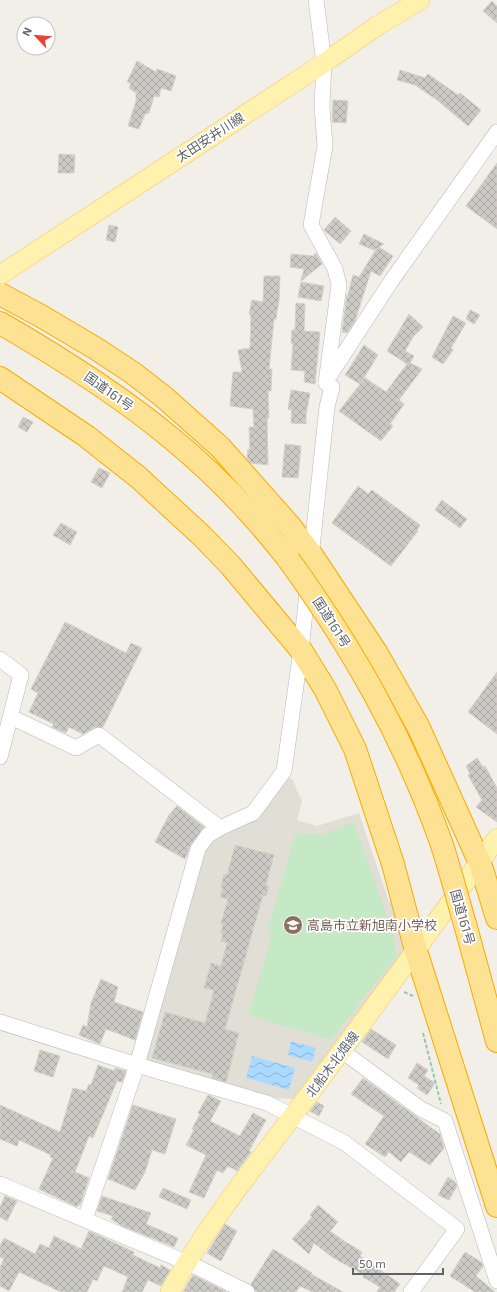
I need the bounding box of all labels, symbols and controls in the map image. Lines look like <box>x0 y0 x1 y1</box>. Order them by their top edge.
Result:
north arrow <box>16 16 56 56</box>
text: N <box>19 25 34 38</box>
street label: 太田安井川線 <box>173 109 247 165</box>
street label: 国道161号 <box>81 368 137 414</box>
street label: 国道161号 <box>310 594 354 650</box>
street label: 国道161号 <box>447 887 479 947</box>
school or university icon: 高島市立新旭南小学校 <box>282 914 304 936</box>
place label: 高島市立新旭南小学校 <box>307 917 437 933</box>
street label: 北船木北畑線 <box>302 1028 362 1100</box>
scale bar <box>353 1250 443 1276</box>
text: 50 m <box>359 1256 386 1270</box>

